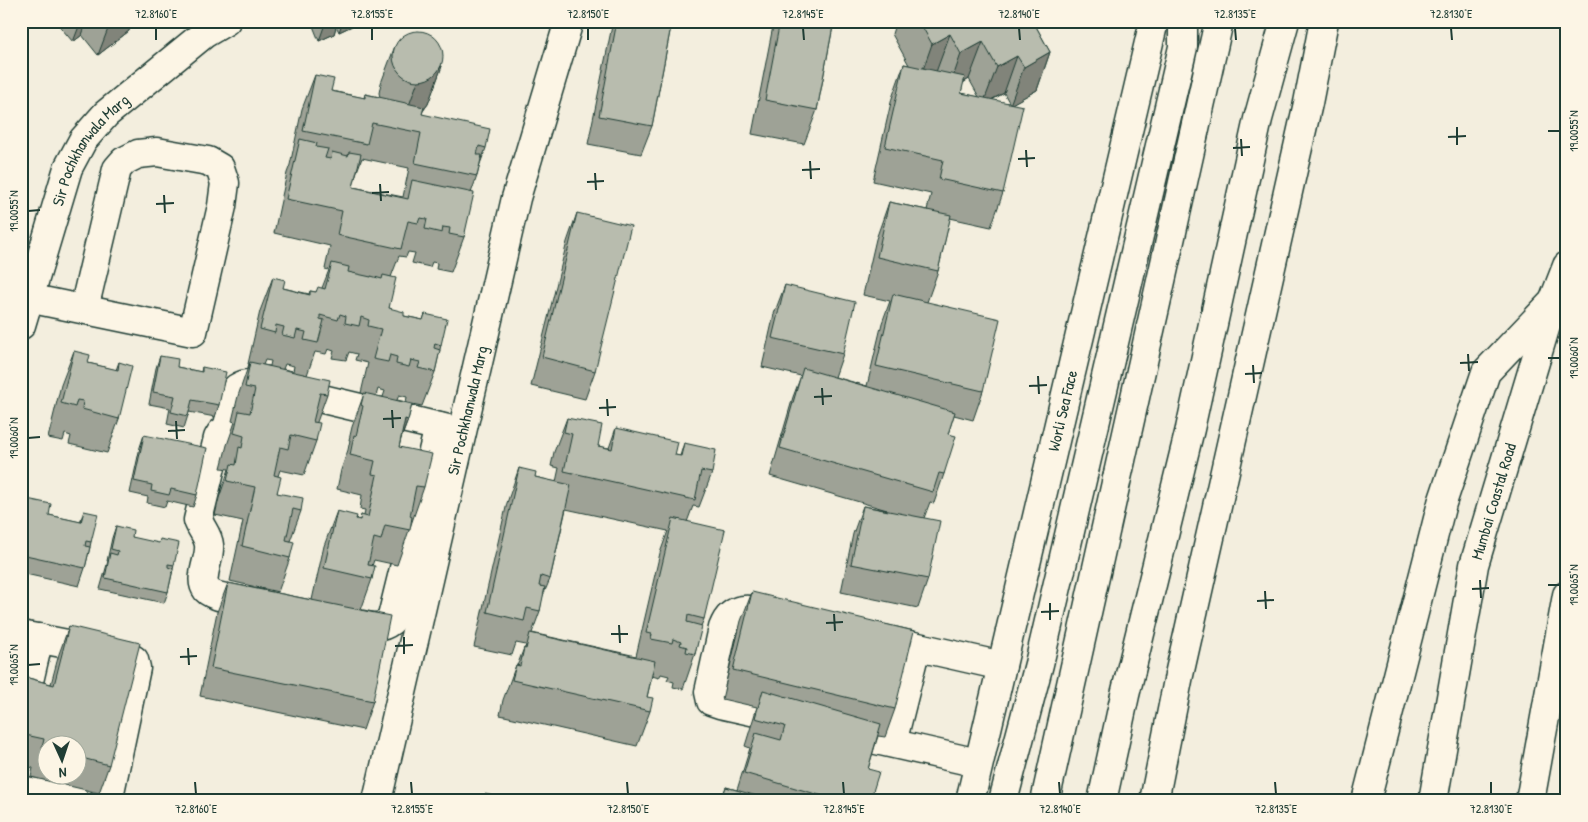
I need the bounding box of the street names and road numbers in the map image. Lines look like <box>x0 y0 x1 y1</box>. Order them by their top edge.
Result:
street label: Sir Pochkhanwala Marg <box>46 89 134 208</box>
street label: Sir Pochkhanwala Marg <box>442 344 493 477</box>
street label: Worli Sea Face <box>1042 367 1082 453</box>
street label: Mumbai Coastal Road <box>1465 440 1521 562</box>

